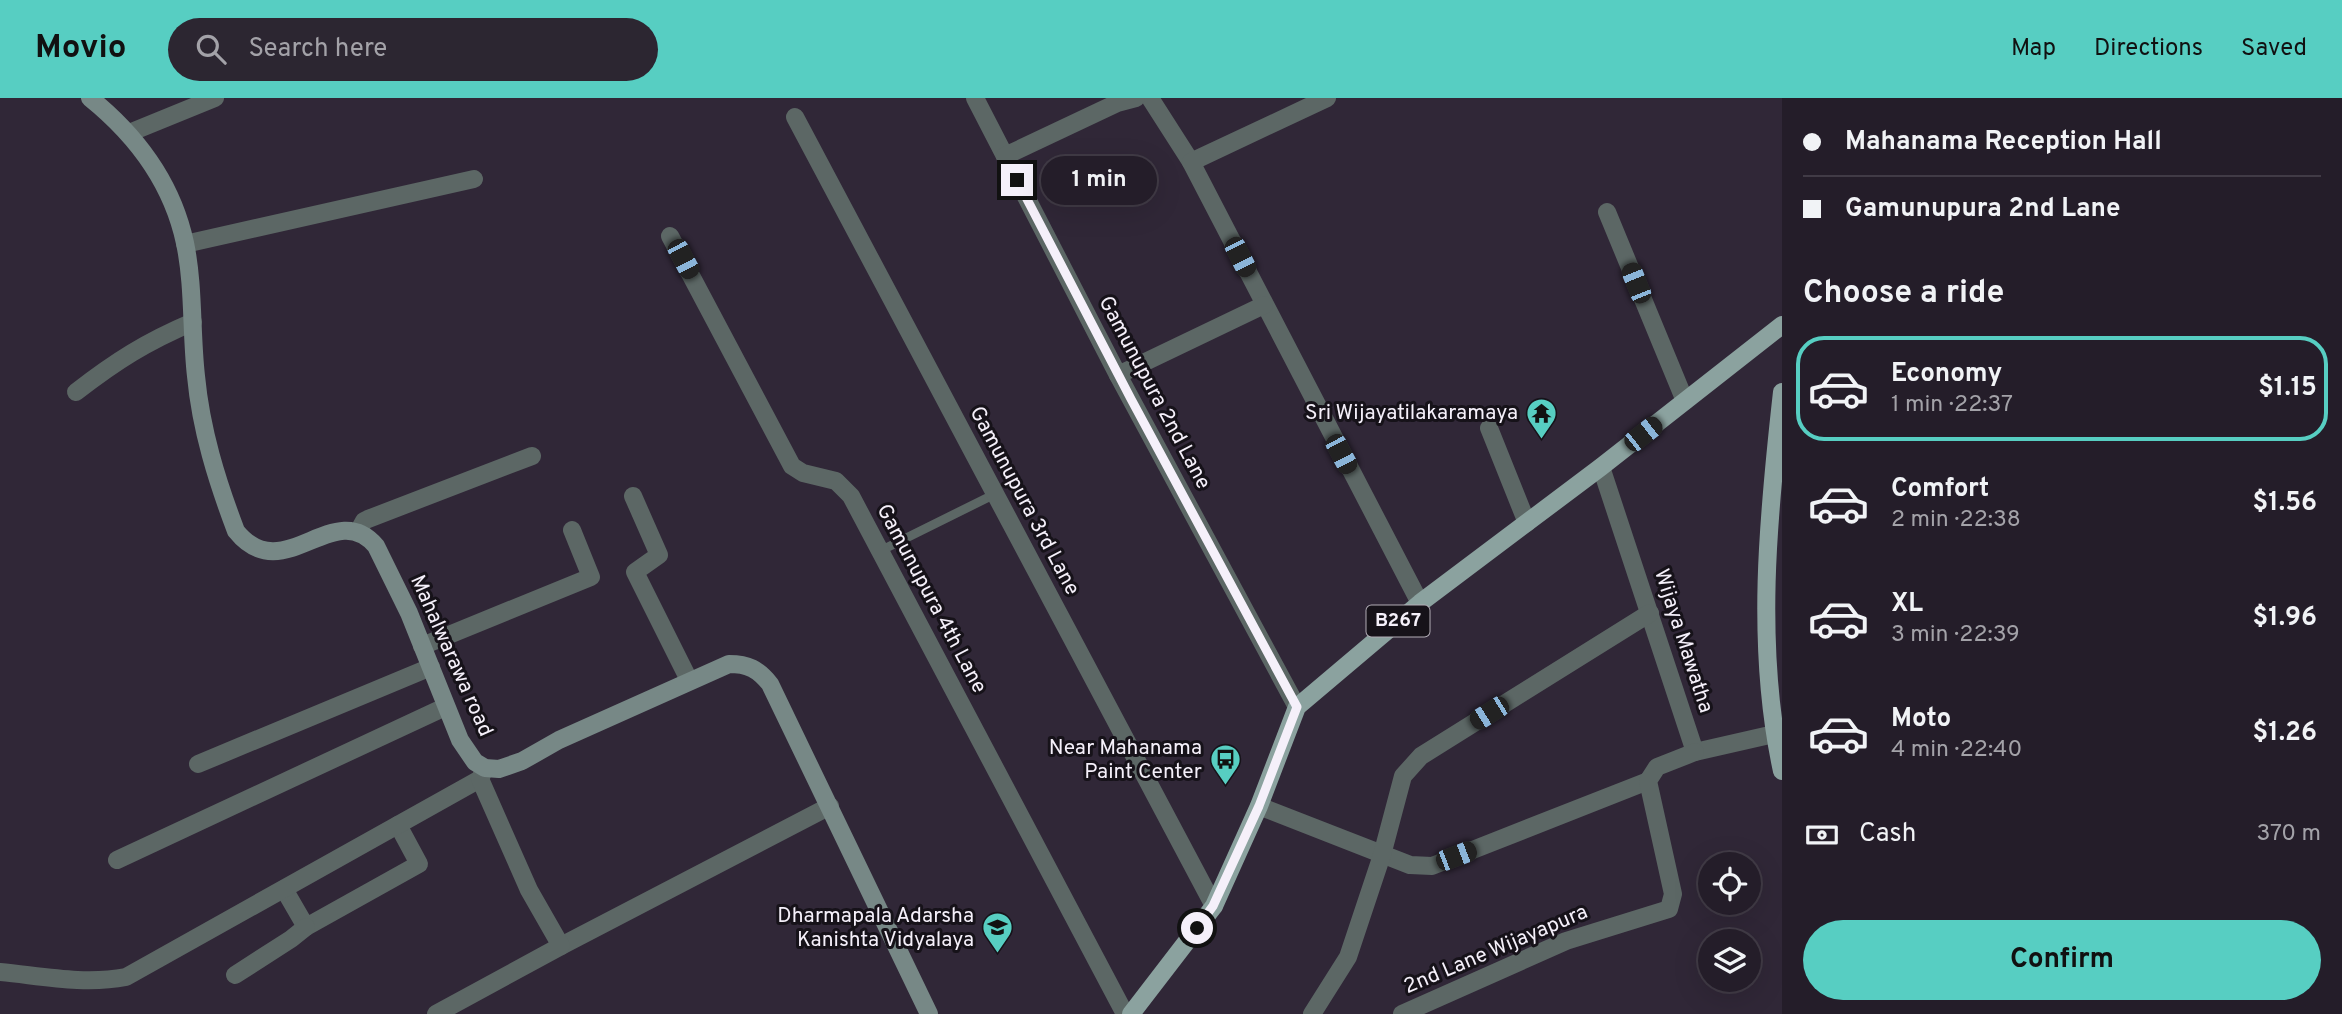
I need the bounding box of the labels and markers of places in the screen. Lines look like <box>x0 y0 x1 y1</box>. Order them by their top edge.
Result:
temple icon: Sri Wijayatilakaramaya <box>1524 396 1558 440</box>
place label: Sri Wijayatilakaramaya <box>1305 400 1518 427</box>
place label: Near Mahanama Paint Center <box>1049 735 1202 786</box>
bus stop icon: Near Mahanama Paint Center <box>1208 743 1242 787</box>
place label: Dharmapala Adarsha Kanishta Vidyalaya <box>777 903 974 954</box>
school or university icon: Dharmapala Adarsha Kanishta Vidyalaya <box>980 911 1014 955</box>

